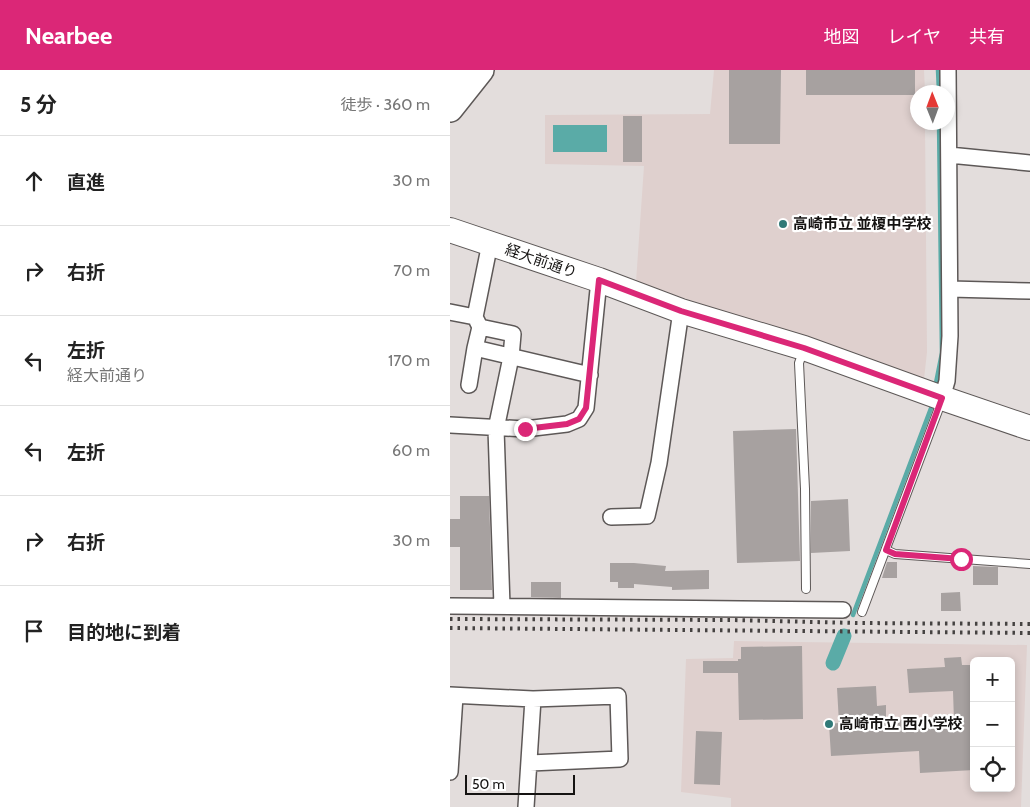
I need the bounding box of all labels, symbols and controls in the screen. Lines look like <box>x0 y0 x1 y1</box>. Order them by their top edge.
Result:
text: Nearbee <box>25 21 112 50</box>
text: 地図 <box>824 26 860 48</box>
text: レイヤ <box>888 26 941 48</box>
text: 共有 <box>969 26 1005 48</box>
north arrow <box>910 85 955 130</box>
text: 5 分 <box>20 92 57 117</box>
text: 徒歩 · 360 m <box>340 95 430 114</box>
icon: ahead <box>20 167 48 195</box>
text: 直進 <box>67 171 105 194</box>
text: 30 m <box>393 171 430 190</box>
place label: 高崎市立 並榎中学校 <box>793 215 931 233</box>
marker: 高崎市立 並榎中学校 <box>777 218 789 230</box>
street label: 経大前通り <box>503 240 579 282</box>
icon: right <box>20 257 48 285</box>
text: 右折 <box>67 261 105 284</box>
text: 70 m <box>393 261 430 280</box>
text: 左折 <box>67 339 105 362</box>
icon: left <box>20 347 48 375</box>
text: 170 m <box>388 351 430 370</box>
text: 経大前通り <box>67 366 147 385</box>
route end <box>514 418 537 441</box>
icon: left <box>20 437 48 465</box>
text: 左折 <box>67 441 105 464</box>
text: 60 m <box>392 441 430 460</box>
icon: right <box>20 527 48 555</box>
text: 右折 <box>67 531 105 554</box>
text: 30 m <box>393 531 430 550</box>
route start <box>950 548 973 571</box>
icon: arrive <box>20 617 48 645</box>
text: 目的地に到着 <box>67 621 181 644</box>
map controls <box>970 657 1015 792</box>
button: + <box>970 657 1015 702</box>
button: − <box>970 702 1015 747</box>
place label: 高崎市立 西小学校 <box>839 715 962 733</box>
marker: 高崎市立 西小学校 <box>823 718 835 730</box>
button: locate <box>970 747 1015 792</box>
scale bar <box>465 772 575 795</box>
text: 50 m <box>472 775 505 793</box>

